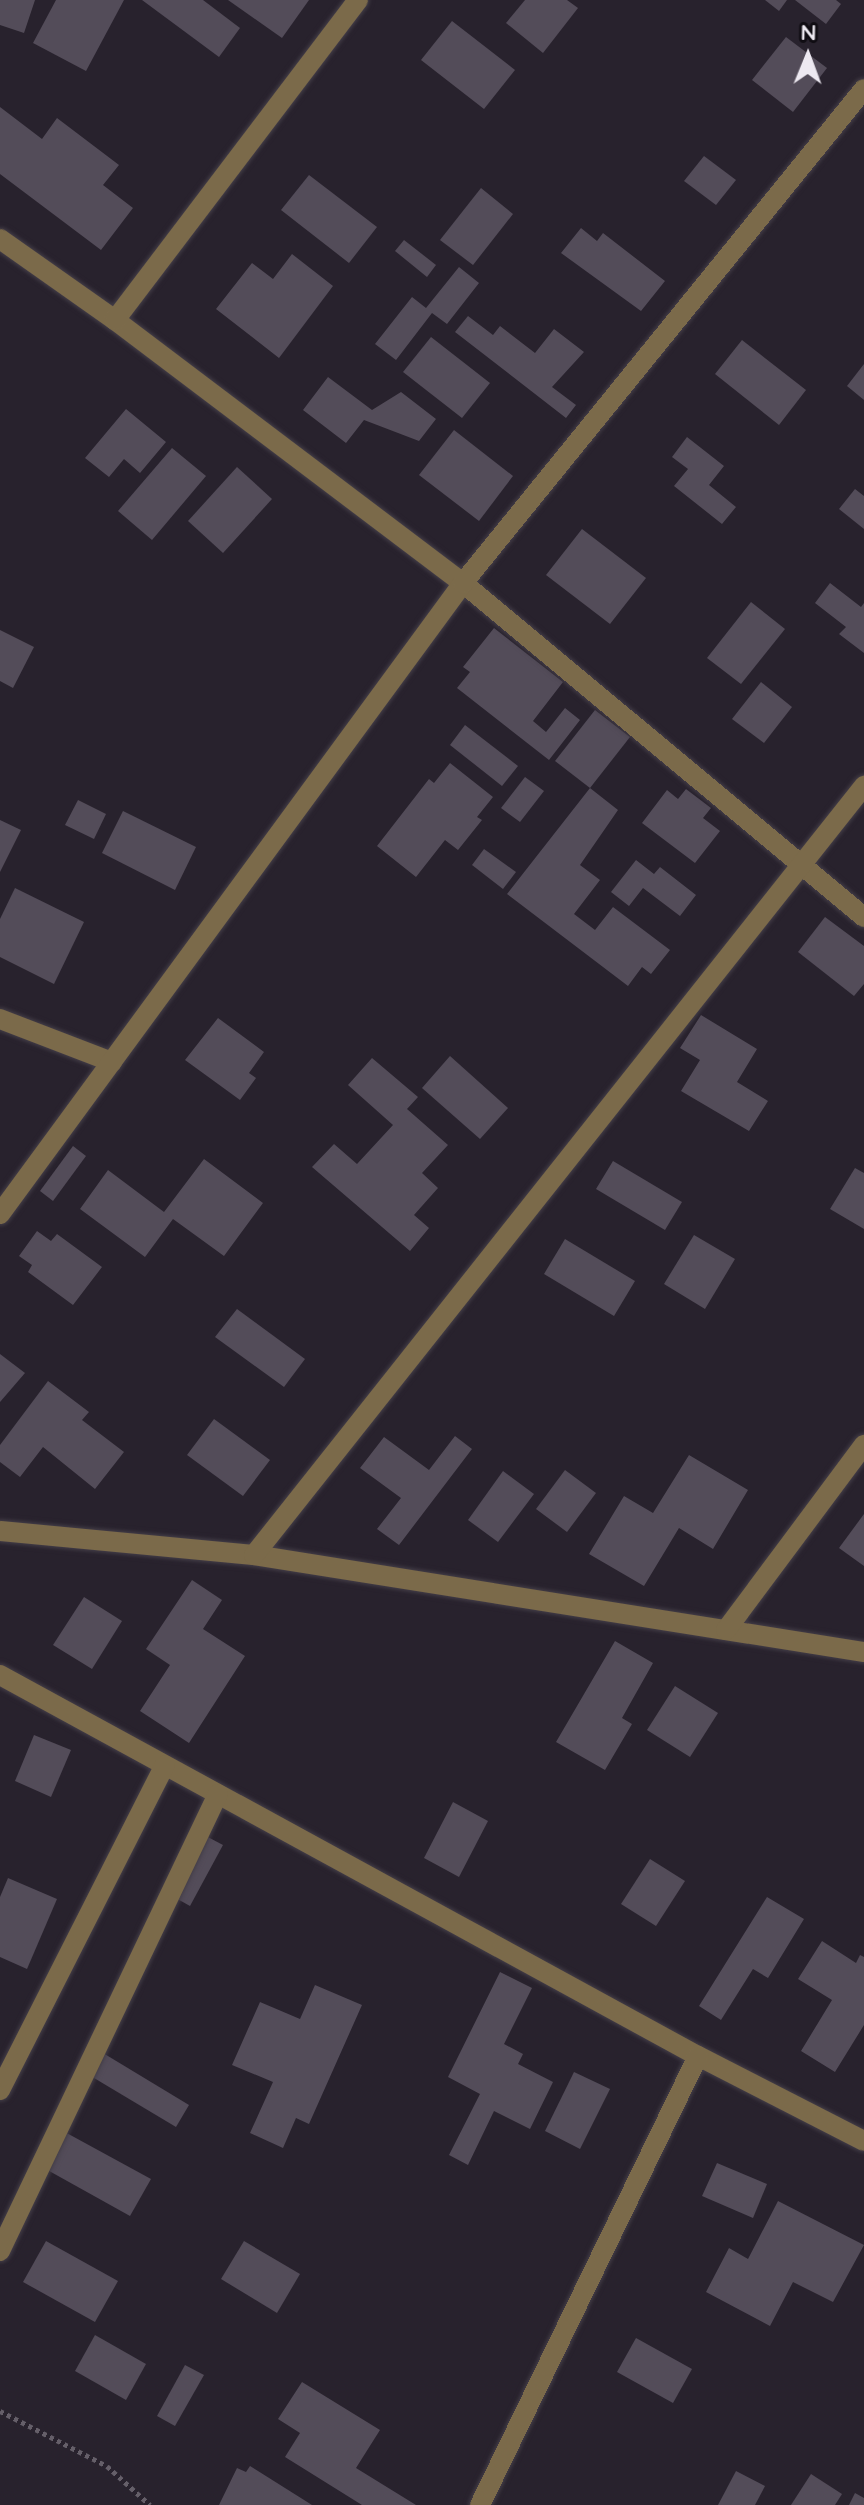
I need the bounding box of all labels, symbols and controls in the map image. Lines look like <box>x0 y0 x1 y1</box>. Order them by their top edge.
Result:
north arrow <box>768 16 848 96</box>
text: N <box>800 18 817 46</box>

